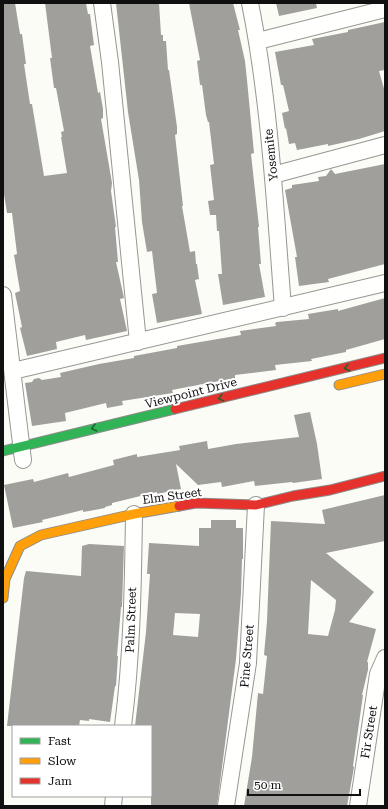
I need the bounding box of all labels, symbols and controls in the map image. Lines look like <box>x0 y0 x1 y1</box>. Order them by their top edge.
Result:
street label: Yosemite <box>261 128 281 182</box>
one-way arrow <box>344 363 350 371</box>
street label: Viewpoint Drive <box>144 375 239 411</box>
one-way arrow <box>217 393 224 402</box>
one-way arrow <box>91 424 97 432</box>
street label: Elm Street <box>141 485 203 507</box>
street label: Palm Street <box>123 586 139 653</box>
street label: Pine Street <box>237 623 257 688</box>
street label: Fir Street <box>358 704 380 759</box>
legend <box>12 725 152 797</box>
text: Fast <box>48 734 72 748</box>
text: Slow <box>48 754 76 768</box>
scale bar <box>248 771 360 797</box>
text: Jam <box>48 774 72 788</box>
text: 50 m <box>254 778 281 792</box>

